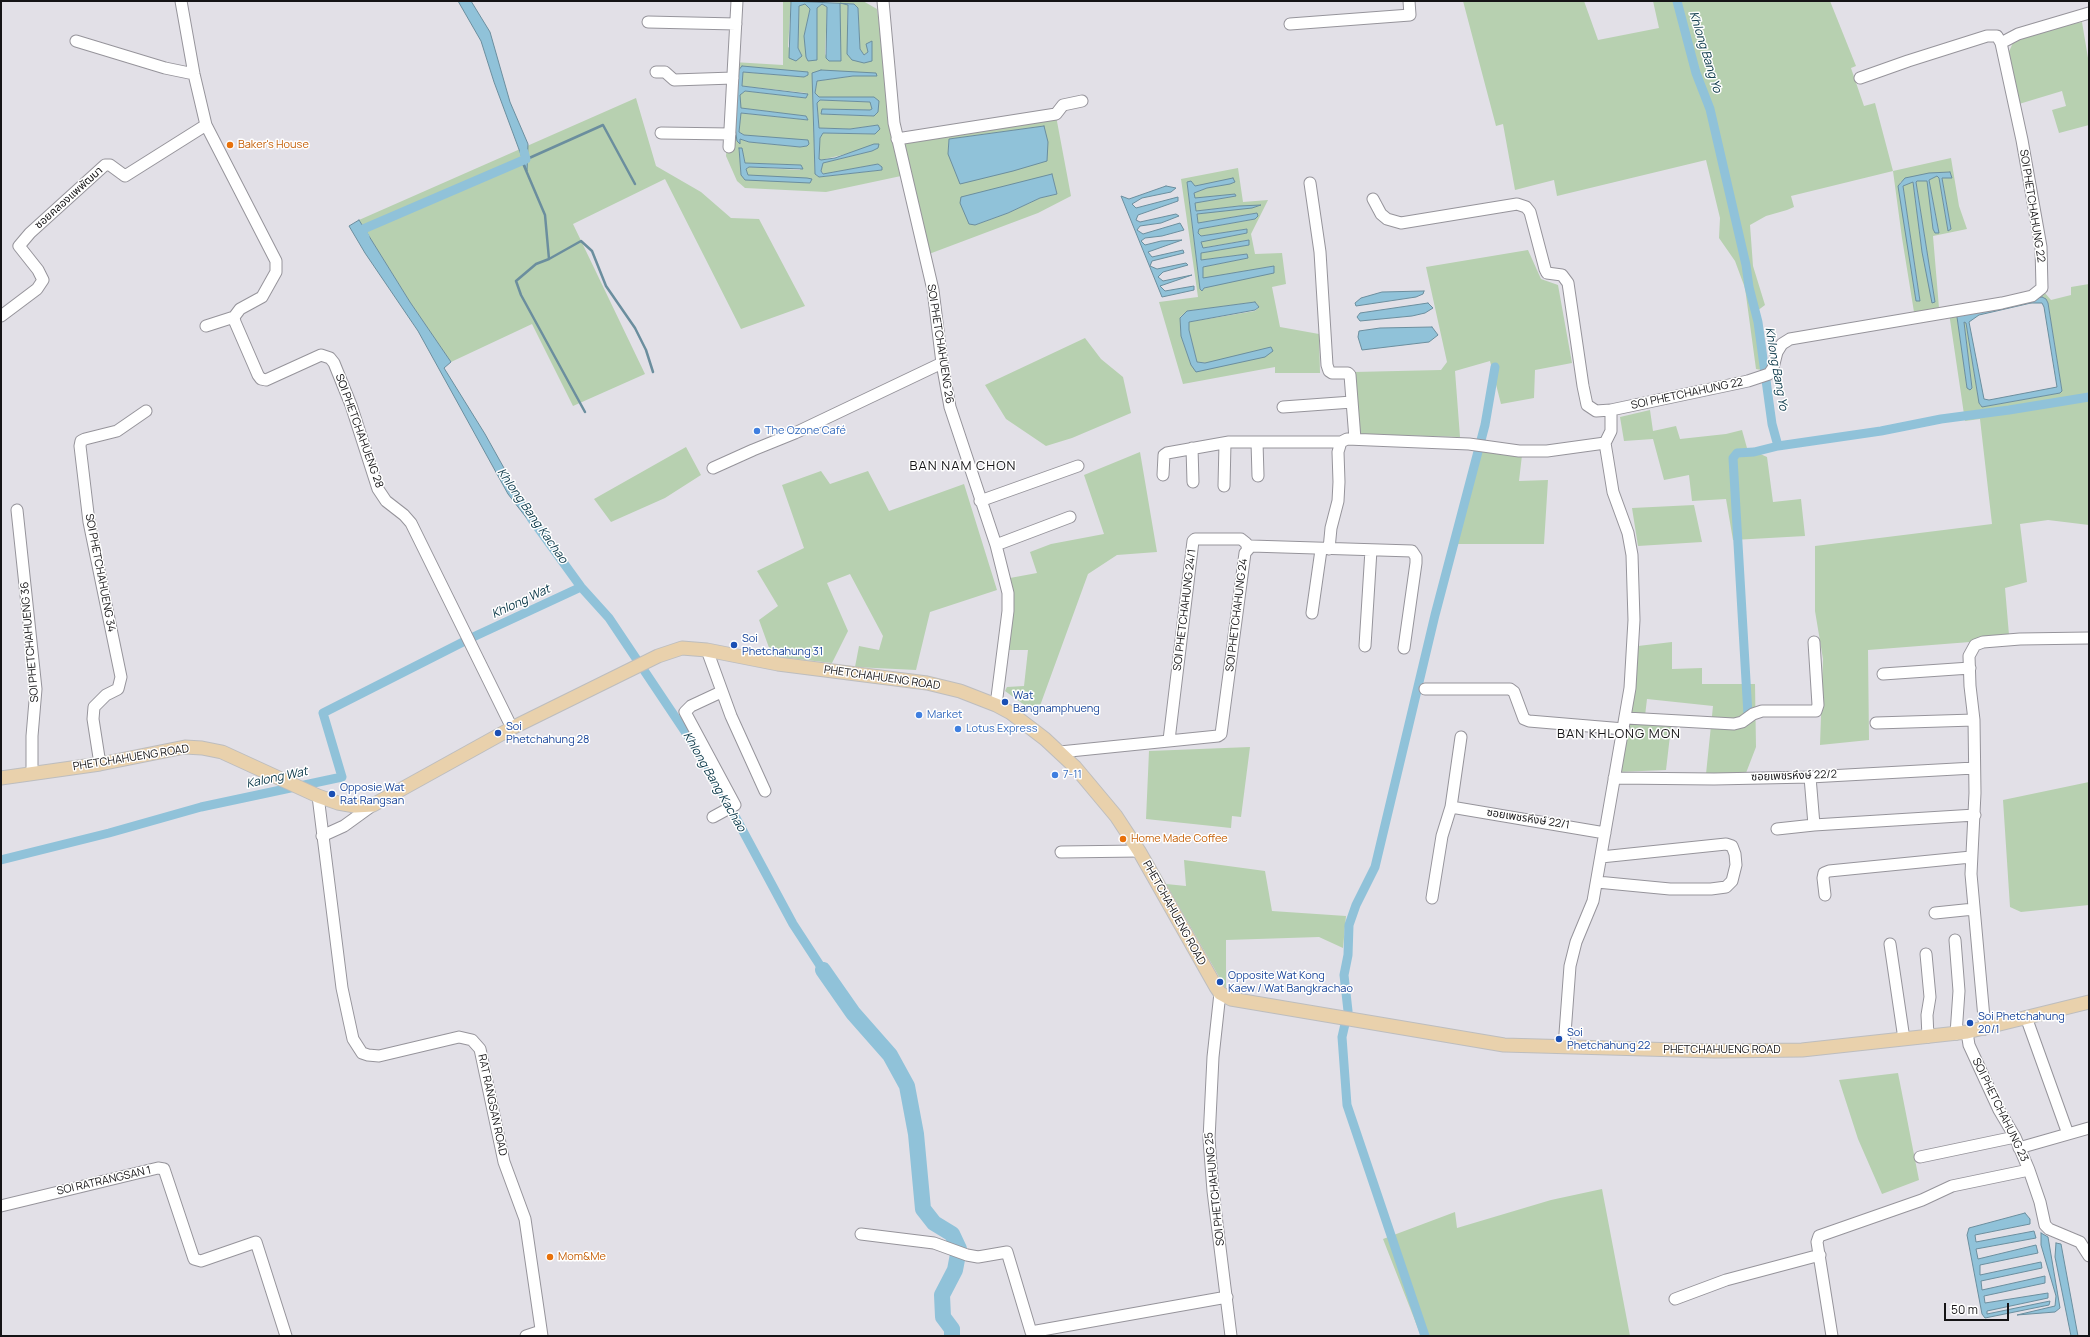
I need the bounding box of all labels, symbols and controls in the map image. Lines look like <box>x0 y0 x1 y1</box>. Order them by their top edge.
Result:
water label: Khlong Bang Yo <box>1686 10 1724 94</box>
place label: Baker's House <box>238 138 309 152</box>
marker: Baker's House <box>225 140 235 150</box>
street label: SOI PHETCHAHUNG 22 <box>2017 149 2047 263</box>
street label: ซอยคลองแพพัฒนา <box>32 164 106 232</box>
street label: SOI PHETCHAHUENG 26 <box>924 283 956 405</box>
water label: Khlong Bang Yo <box>1762 326 1790 412</box>
street label: SOI PHETCHAHUENG 28 <box>332 372 386 490</box>
street label: SOI PHETCHAHUNG 22 <box>1630 376 1744 412</box>
place label: The Ozone Café <box>765 424 846 438</box>
marker: The Ozone Café <box>752 426 762 436</box>
district label: BAN NAM CHON <box>910 458 1016 474</box>
water label: Khlong Bang Kachao <box>494 466 570 566</box>
street label: SOI PHETCHAHUENG 34 <box>82 513 118 633</box>
street label: SOI PHETCHAHUNG 24/1 <box>1171 548 1199 672</box>
street label: SOI PHETCHAHUNG 24 <box>1223 558 1251 672</box>
street label: SOI PHETCHAHUENG 36 <box>18 581 42 703</box>
water label: Khlong Wat <box>489 582 553 622</box>
place label: Soi Phetchahung 31 <box>742 632 823 658</box>
marker: Soi Phetchahung 31 <box>729 640 739 650</box>
street label: PHETCHAHUENG ROAD <box>823 663 941 693</box>
place label: Wat Bangnamphueng <box>1013 689 1100 715</box>
marker: Wat Bangnamphueng <box>1000 697 1010 707</box>
place label: Market <box>927 708 963 722</box>
marker: Market <box>914 710 924 720</box>
place label: Soi Phetchahung 28 <box>506 720 589 746</box>
place label: Lotus Express <box>966 722 1037 736</box>
marker: Lotus Express <box>953 724 963 734</box>
district label: BAN KHLONG MON <box>1557 726 1681 742</box>
marker: Soi Phetchahung 28 <box>493 728 503 738</box>
water label: Khlong Bang Kachao <box>680 730 748 834</box>
street label: PHETCHAHUENG ROAD <box>72 742 190 774</box>
water label: Kalong Wat <box>245 764 309 792</box>
place label: 7-11 <box>1063 768 1082 782</box>
street label: ซอยเพชรหึงษ์ 22/2 <box>1751 768 1837 784</box>
marker: 7-11 <box>1050 770 1060 780</box>
place label: Opposie Wat Rat Rangsan <box>340 781 405 807</box>
marker: Opposie Wat Rat Rangsan <box>327 789 337 799</box>
street label: ซอยเพชรหึงษ์ 22/1 <box>1486 806 1570 832</box>
place label: Home Made Coffee <box>1131 832 1228 846</box>
marker: Home Made Coffee <box>1118 834 1128 844</box>
street label: PHETCHAHUENG ROAD <box>1140 858 1208 968</box>
place label: Opposite Wat Kong Kaew / Wat Bangkrachao <box>1228 969 1353 995</box>
marker: Opposite Wat Kong Kaew / Wat Bangkrachao <box>1215 977 1225 987</box>
place label: Soi Phetchahung 20/1 <box>1978 1010 2065 1036</box>
marker: Soi Phetchahung 20/1 <box>1965 1018 1975 1028</box>
place label: Soi Phetchahung 22 <box>1567 1026 1650 1052</box>
marker: Soi Phetchahung 22 <box>1554 1034 1564 1044</box>
street label: PHETCHAHUENG ROAD <box>1663 1043 1781 1057</box>
street label: RAT RANGSAN ROAD <box>475 1053 509 1157</box>
street label: SOI PHETCHAHUNG 23 <box>1969 1056 2031 1164</box>
street label: SOI PHETCHAHUNG 25 <box>1202 1132 1228 1246</box>
street label: SOI RATRANGSAN 1 <box>56 1164 152 1198</box>
place label: Mom&Me <box>558 1250 606 1264</box>
marker: Mom&Me <box>545 1252 555 1262</box>
scale bar <box>1946 1295 2011 1321</box>
text: 50 m <box>1951 1301 1978 1318</box>

